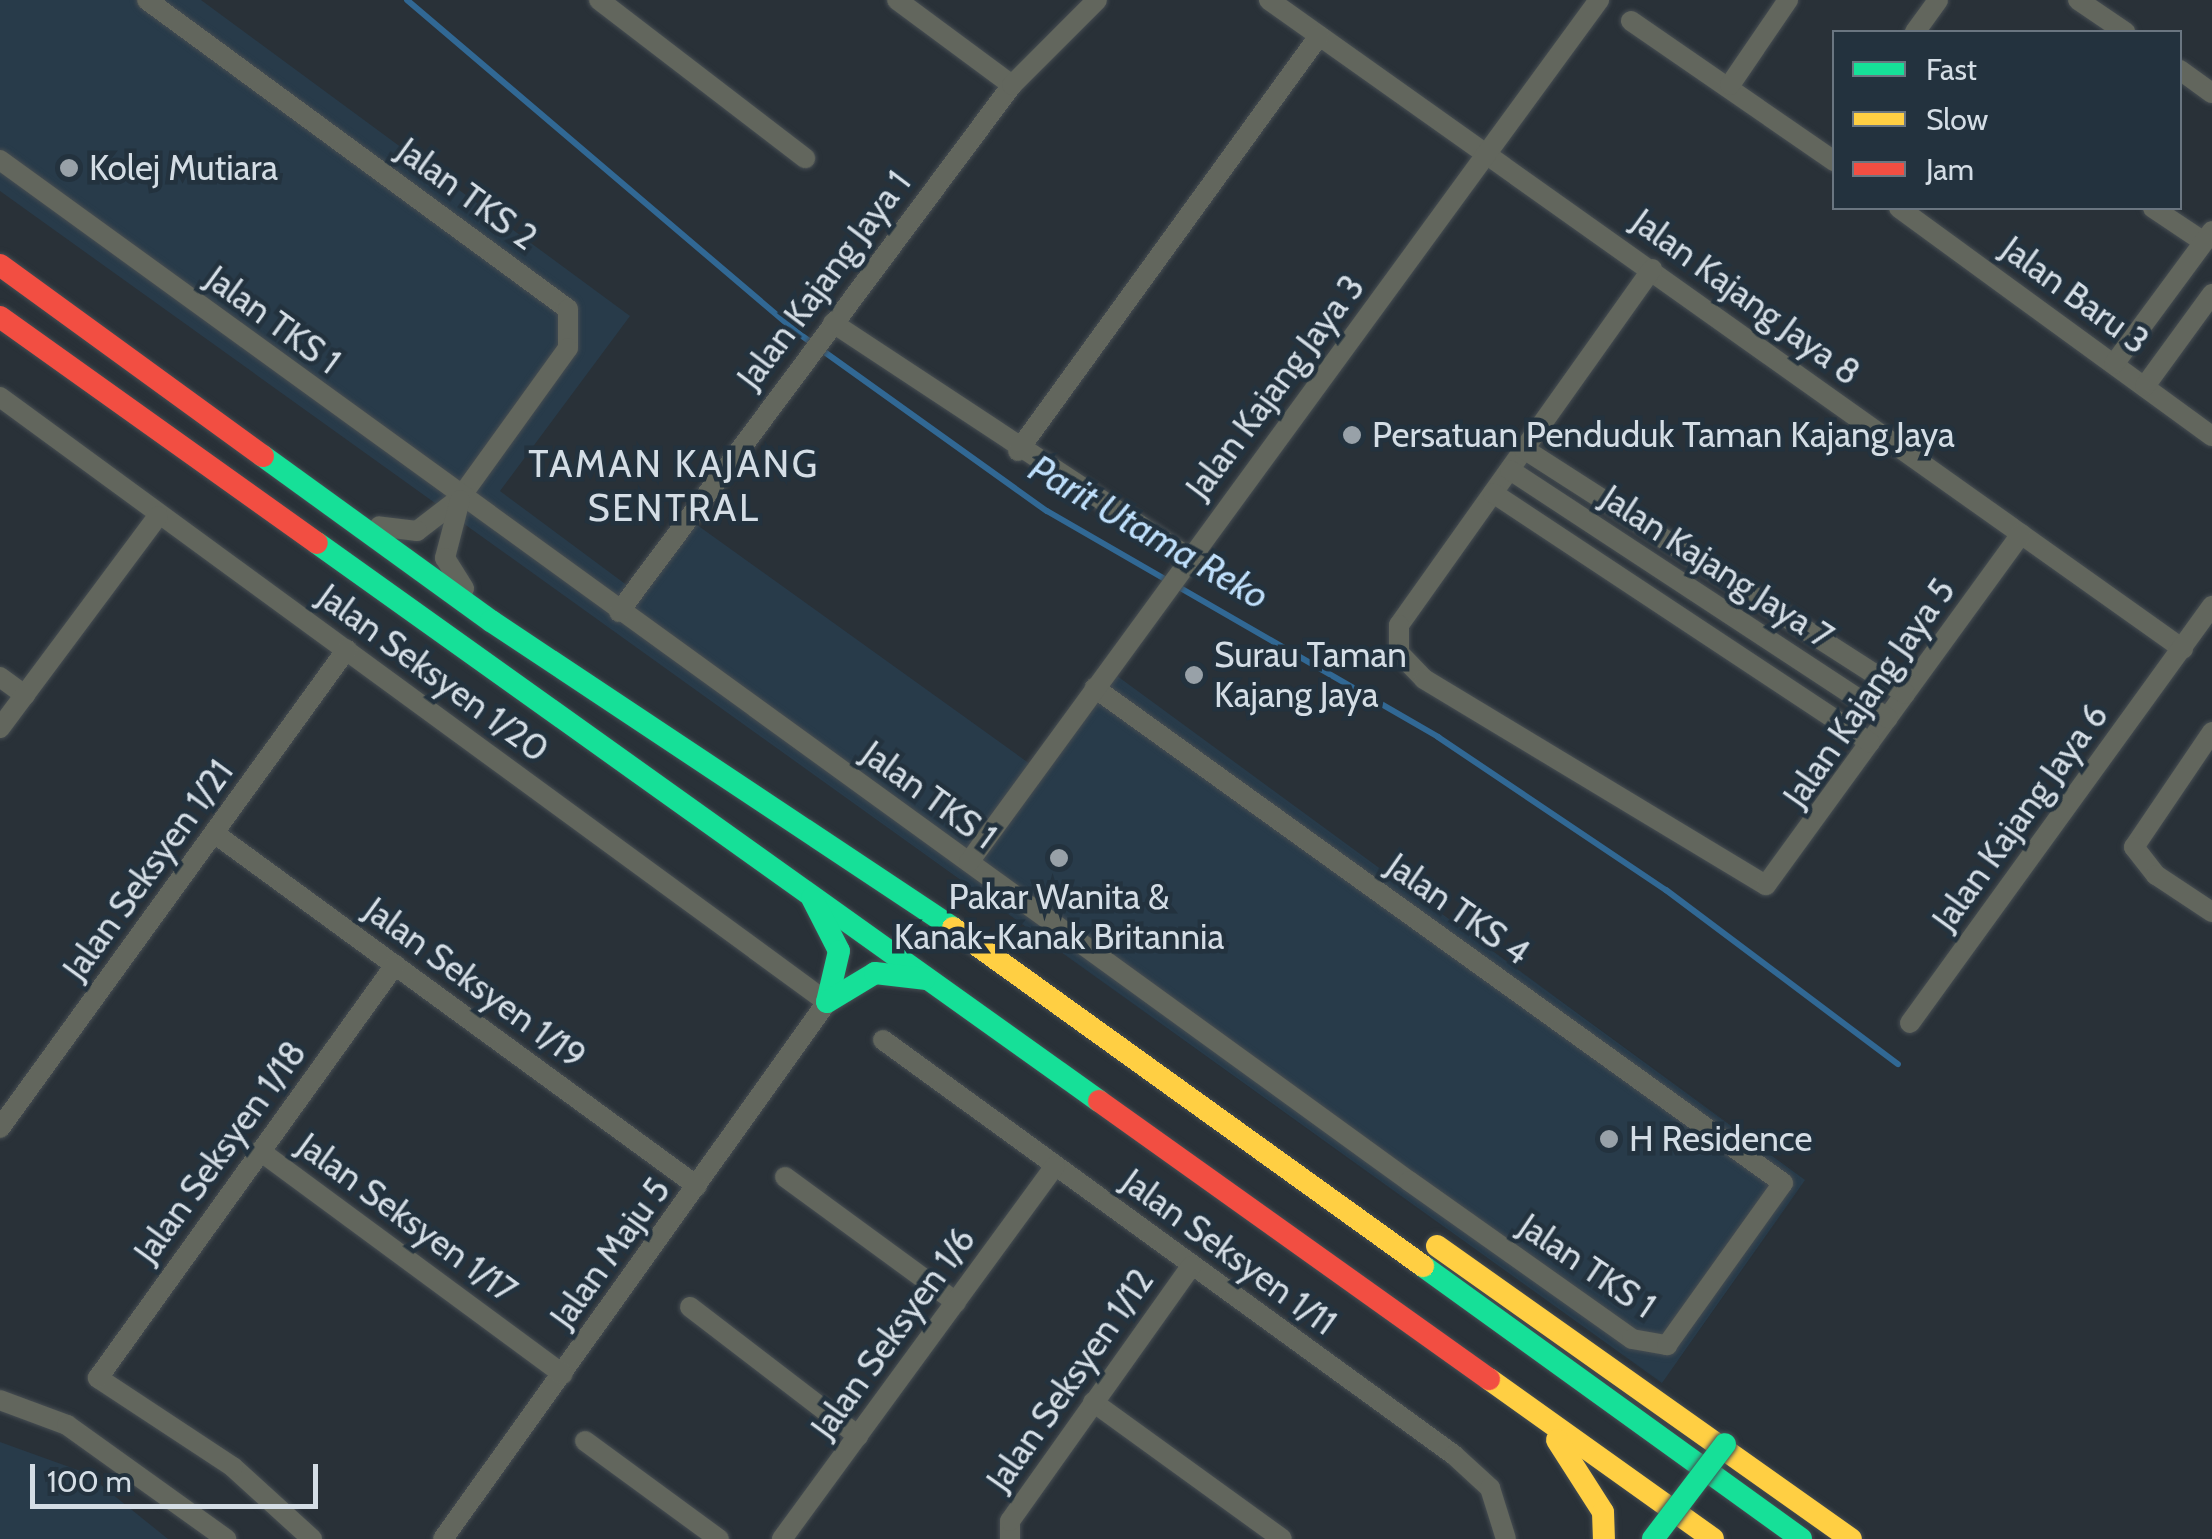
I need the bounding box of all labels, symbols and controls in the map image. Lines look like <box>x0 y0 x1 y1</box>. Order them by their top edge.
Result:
legend <box>1832 30 2182 210</box>
text: Fast <box>1926 51 1977 88</box>
text: Slow <box>1926 101 1988 138</box>
street label: Jalan TKS 2 <box>389 129 545 259</box>
place label: Kolej Mutiara <box>89 147 278 189</box>
text: Jam <box>1926 151 1974 188</box>
marker: Kolej Mutiara <box>58 157 80 179</box>
street label: Jalan Kajang Jaya 1 <box>728 163 920 397</box>
street label: Jalan Kajang Jaya 8 <box>1624 200 1868 394</box>
street label: Jalan Baru 3 <box>1993 228 2157 362</box>
street label: Jalan TKS 1 <box>198 257 348 383</box>
street label: Jalan Kajang Jaya 3 <box>1177 267 1373 507</box>
place label: Persatuan Penduduk Taman Kajang Jaya <box>1372 414 1955 456</box>
marker: Persatuan Penduduk Taman Kajang Jaya <box>1341 424 1363 446</box>
district label: TAMAN KAJANG SENTRAL <box>528 441 820 530</box>
water label: Parit Utama Reko <box>1021 445 1277 619</box>
street label: Jalan Kajang Jaya 7 <box>1593 476 1841 658</box>
street label: Jalan Kajang Jaya 5 <box>1775 571 1963 815</box>
street label: Jalan Seksyen 1/20 <box>310 575 556 771</box>
place label: Surau Taman Kajang Jaya <box>1214 634 1407 716</box>
marker: Surau Taman Kajang Jaya <box>1183 664 1205 686</box>
street label: Jalan Kajang Jaya 6 <box>1924 695 2116 939</box>
street label: Jalan TKS 1 <box>854 732 1004 858</box>
street label: Jalan Seksyen 1/21 <box>54 752 242 988</box>
marker: Pakar Wanita & Kanak-Kanak Britannia <box>1046 845 1072 871</box>
street label: Jalan TKS 4 <box>1379 845 1537 973</box>
place label: Pakar Wanita & Kanak-Kanak Britannia <box>894 876 1224 958</box>
street label: Jalan Seksyen 1/19 <box>356 889 594 1077</box>
street label: Jalan Seksyen 1/18 <box>125 1033 315 1271</box>
place label: H Residence <box>1629 1118 1812 1160</box>
street label: Jalan Seksyen 1/17 <box>289 1124 525 1312</box>
marker: H Residence <box>1598 1128 1620 1150</box>
street label: Jalan Seksyen 1/11 <box>1114 1160 1344 1344</box>
street label: Jalan Maju 5 <box>541 1170 679 1336</box>
street label: Jalan TKS 1 <box>1511 1205 1663 1327</box>
street label: Jalan Seksyen 1/6 <box>802 1219 984 1447</box>
street label: Jalan Seksyen 1/12 <box>978 1261 1162 1499</box>
scale bar <box>35 1444 322 1506</box>
text: 100 m <box>47 1463 132 1500</box>

